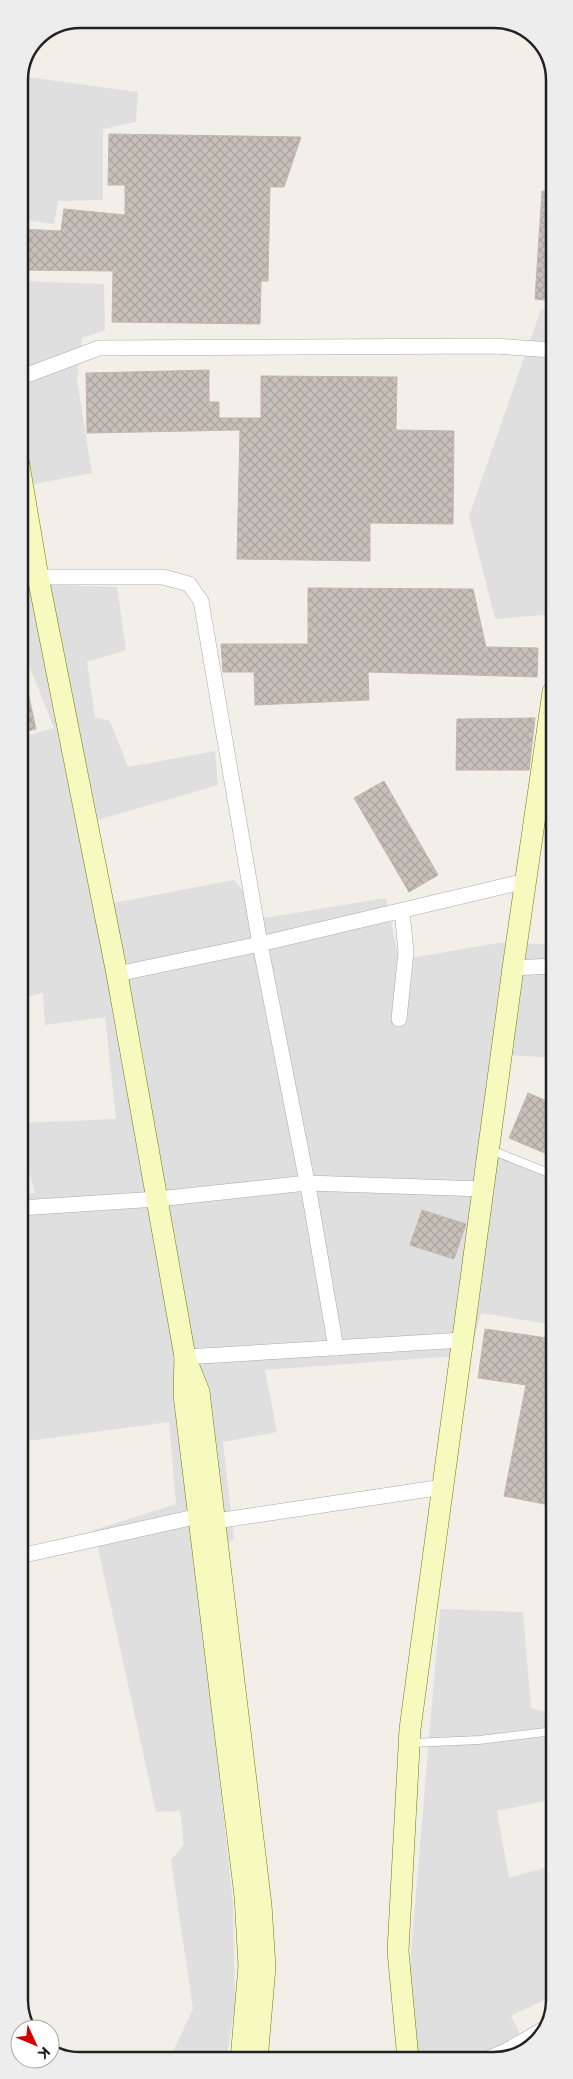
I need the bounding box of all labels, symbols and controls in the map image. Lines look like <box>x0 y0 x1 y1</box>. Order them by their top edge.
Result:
north arrow <box>10 2019 60 2069</box>
text: K <box>34 2043 54 2063</box>

